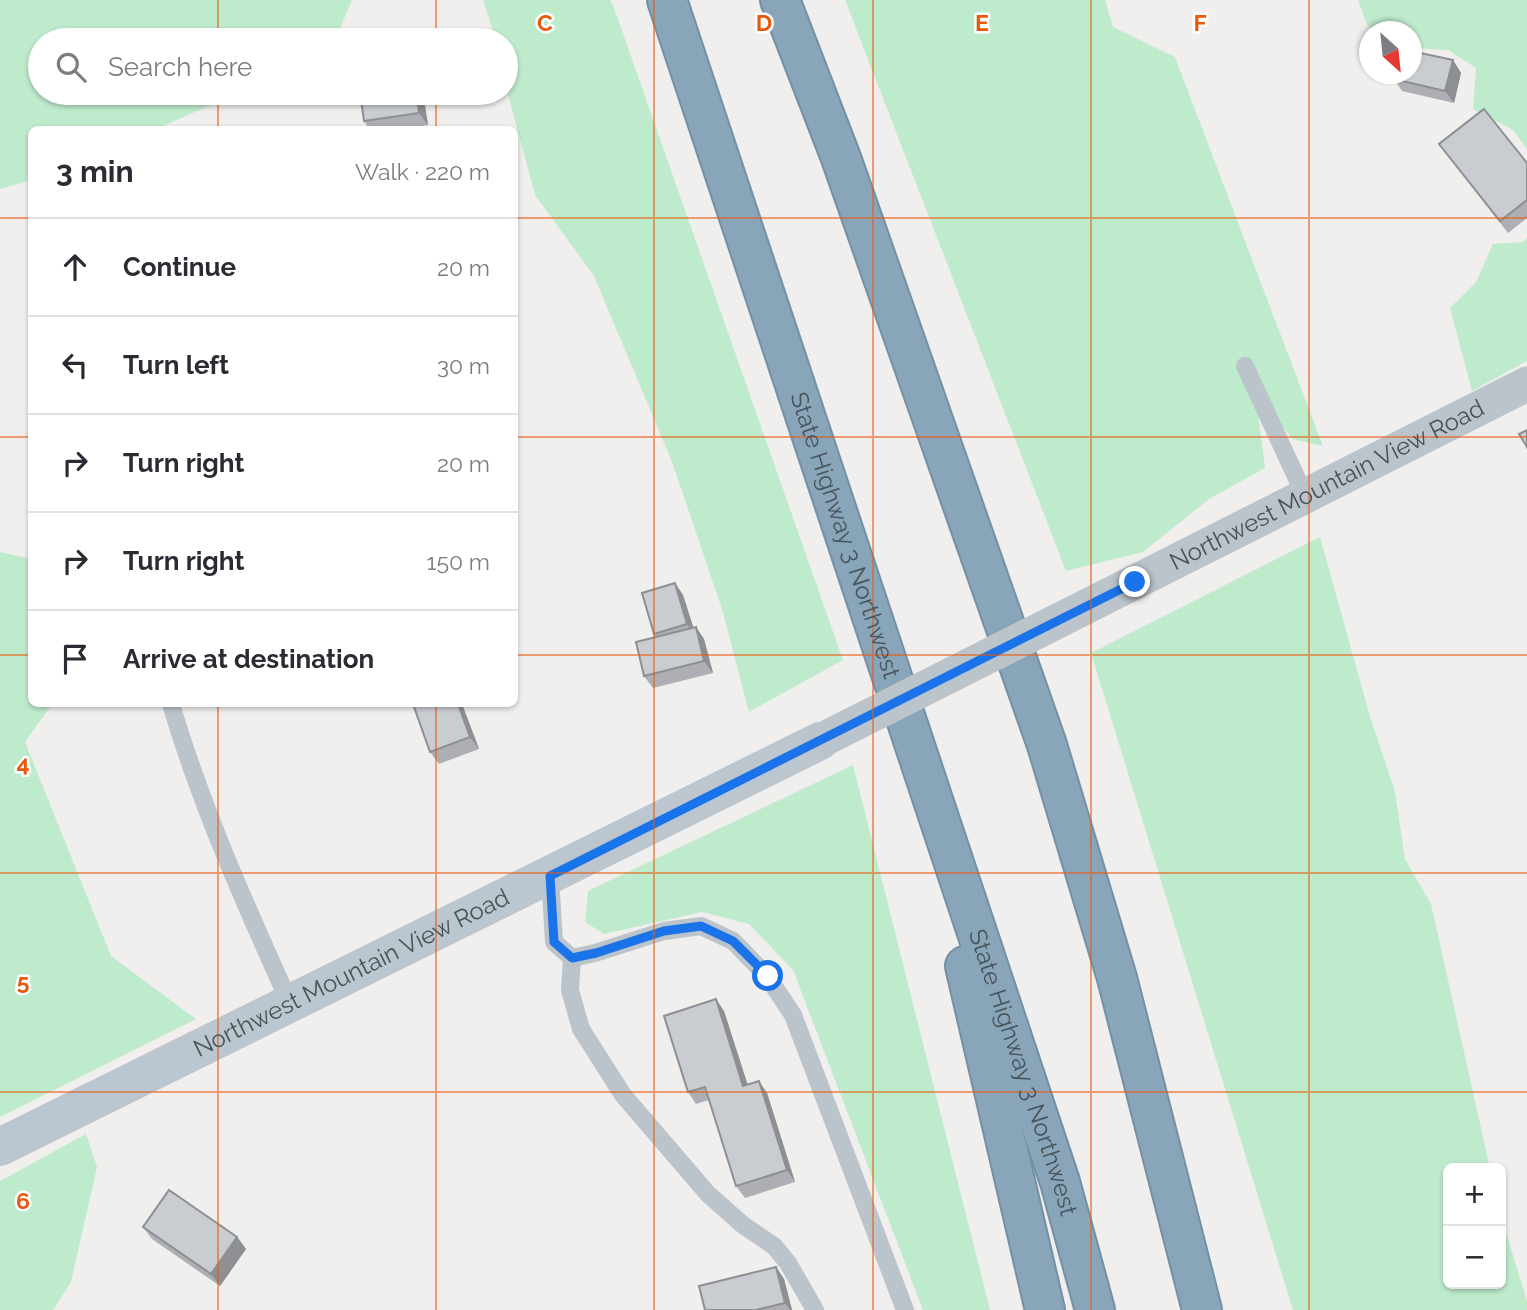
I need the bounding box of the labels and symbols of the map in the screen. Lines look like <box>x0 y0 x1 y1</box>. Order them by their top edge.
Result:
text: C <box>537 9 553 36</box>
text: D <box>756 9 772 36</box>
text: E <box>975 9 989 36</box>
text: F <box>1193 9 1207 36</box>
north arrow <box>1359 21 1422 84</box>
street label: State Highway 3 Northwest <box>784 388 906 682</box>
street label: Northwest Mountain View Road <box>1165 393 1489 576</box>
route end <box>1119 566 1150 597</box>
text: 4 <box>16 750 30 777</box>
street label: Northwest Mountain View Road <box>188 882 514 1063</box>
street label: State Highway 3 Northwest <box>963 925 1084 1219</box>
route start <box>752 960 783 991</box>
text: 5 <box>17 968 30 995</box>
text: 6 <box>16 1187 30 1214</box>

